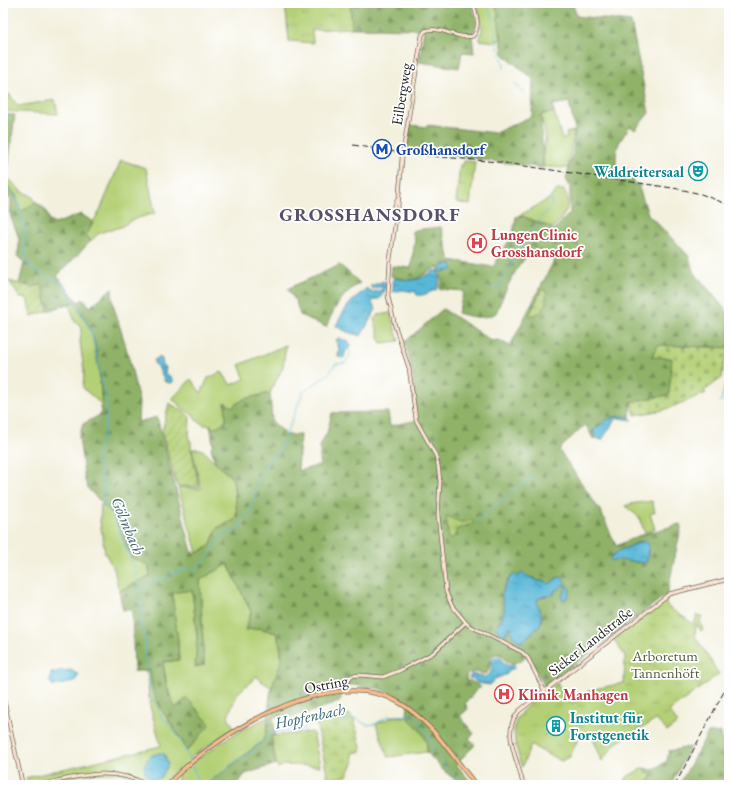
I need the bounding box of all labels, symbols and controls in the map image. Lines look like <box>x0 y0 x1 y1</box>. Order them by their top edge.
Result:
street label: Eilbergweg <box>387 61 415 127</box>
metro station icon: Großhansdorf <box>371 138 393 160</box>
place label: Großhansdorf <box>396 140 488 159</box>
theatre icon: Waldreitersaal <box>687 160 709 182</box>
place label: Waldreitersaal <box>594 162 685 181</box>
district label: GROSSHANSDORF <box>279 202 461 227</box>
place label: LungenClinic Grosshansdorf <box>491 225 585 261</box>
hospital icon: LungenClinic Grosshansdorf <box>466 232 488 254</box>
water label: Gölmbach <box>106 494 150 558</box>
street label: Sieker Landstraße <box>544 602 636 680</box>
park label: Arboretum Tannenhöft <box>631 646 700 682</box>
street label: Ostring <box>303 670 350 698</box>
hospital icon: Klinik Manhagen <box>493 683 515 705</box>
place label: Klinik Manhagen <box>518 685 629 704</box>
water label: Hopfenbach <box>272 698 347 734</box>
place label: Institut für Forstgenetik <box>570 708 650 744</box>
building icon: Institut für Forstgenetik <box>545 715 567 737</box>

